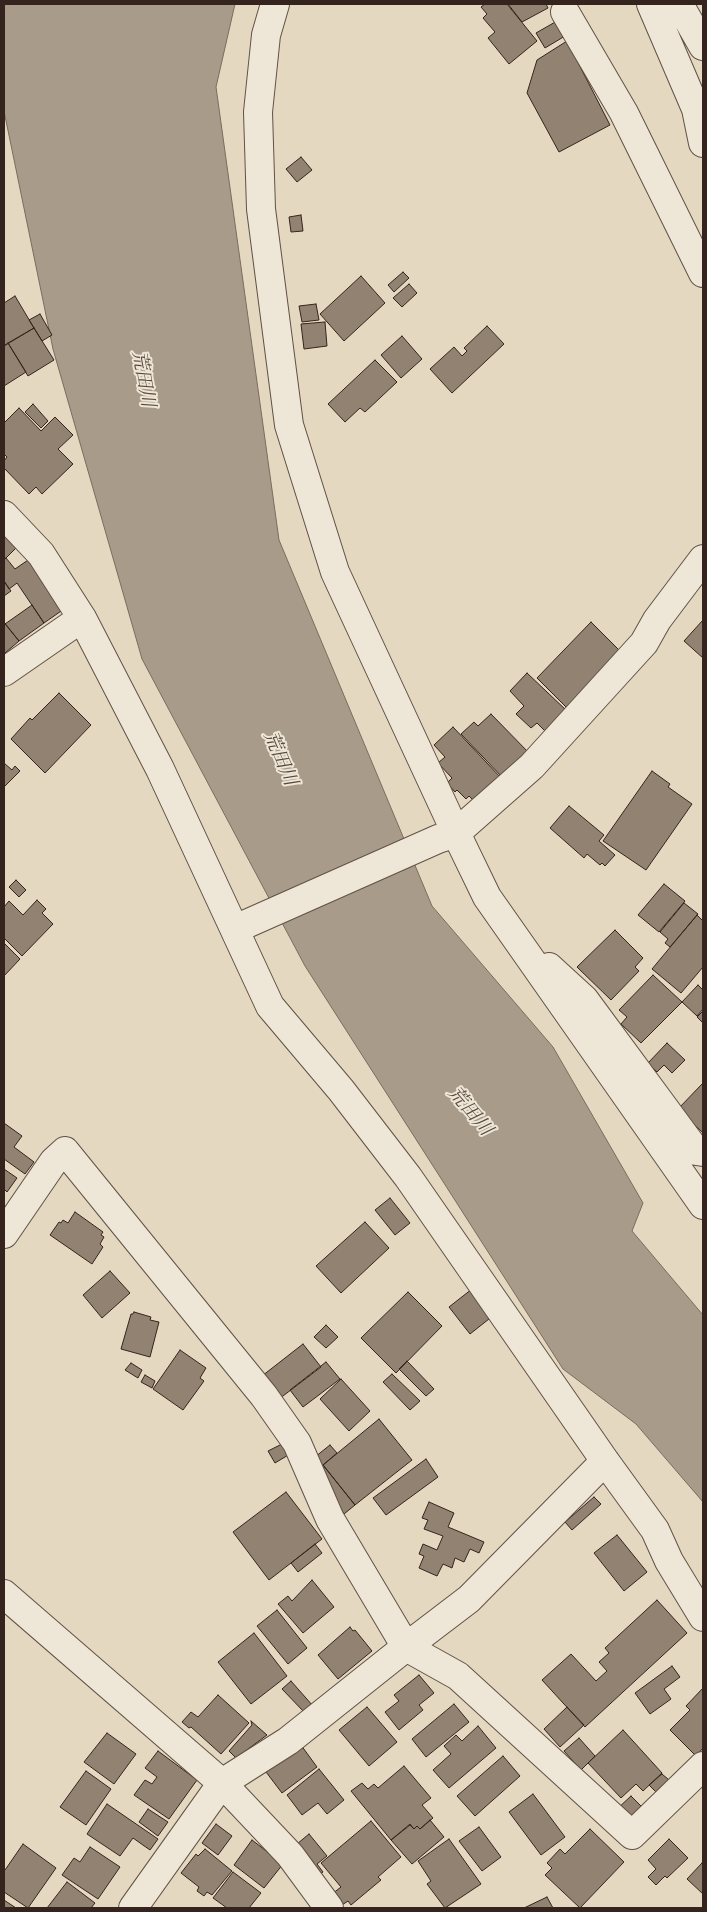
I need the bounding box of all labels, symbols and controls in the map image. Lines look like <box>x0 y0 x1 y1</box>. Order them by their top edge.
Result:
water label: 荒田川 <box>126 349 158 409</box>
water label: 荒田川 <box>257 728 301 790</box>
water label: 荒田川 <box>442 1083 496 1141</box>

